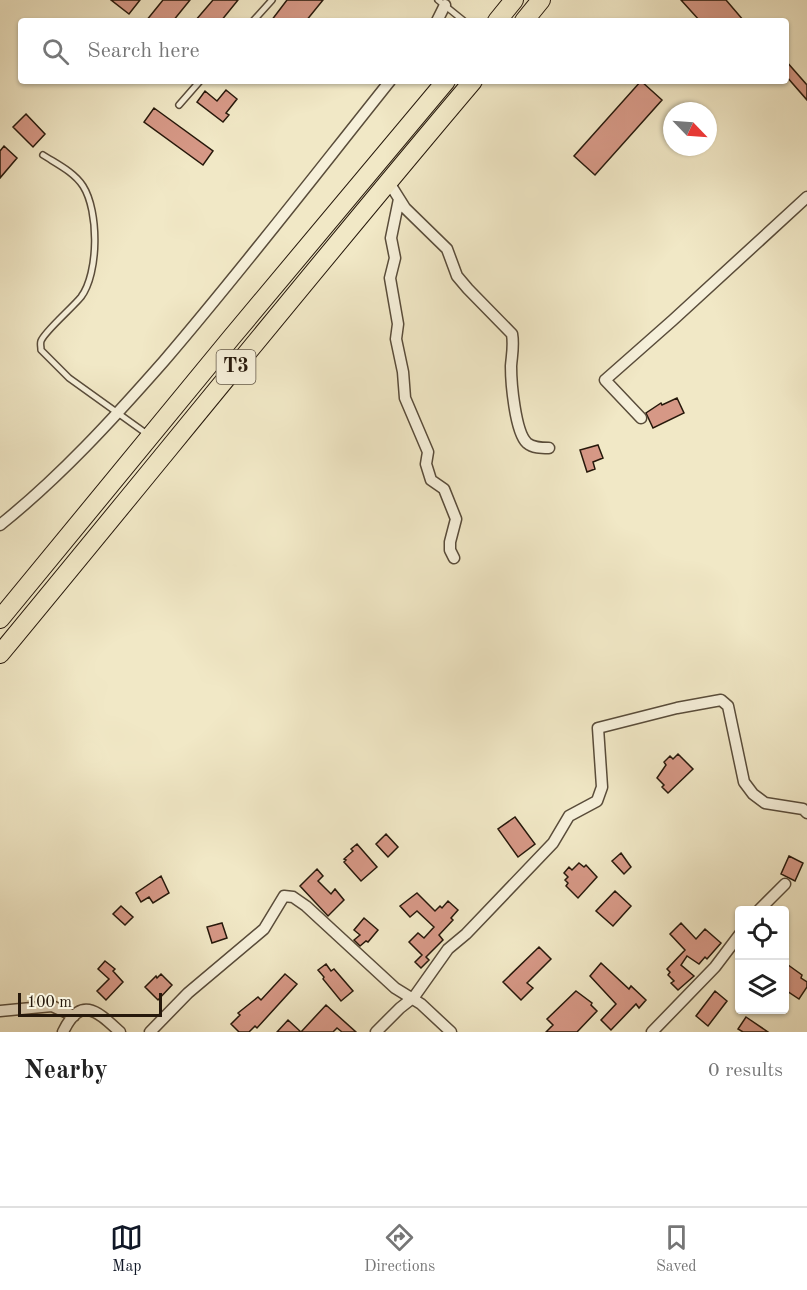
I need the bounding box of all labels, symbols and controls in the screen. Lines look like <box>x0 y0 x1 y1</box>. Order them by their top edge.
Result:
search box <box>18 18 789 84</box>
icon: search <box>39 35 72 68</box>
text: Search here <box>87 40 200 62</box>
north arrow <box>663 102 717 156</box>
road number: T3 <box>216 350 256 384</box>
map controls <box>735 906 789 1014</box>
button: locate <box>735 906 789 960</box>
button: layers <box>735 960 789 1014</box>
scale bar <box>18 990 162 1018</box>
text: 100 m <box>27 995 72 1011</box>
text: Nearby <box>24 1058 108 1084</box>
text: 0 results <box>708 1061 783 1081</box>
tab: Map <box>110 1221 143 1277</box>
tab: Directions <box>364 1221 435 1277</box>
tab: Saved <box>656 1221 697 1277</box>

